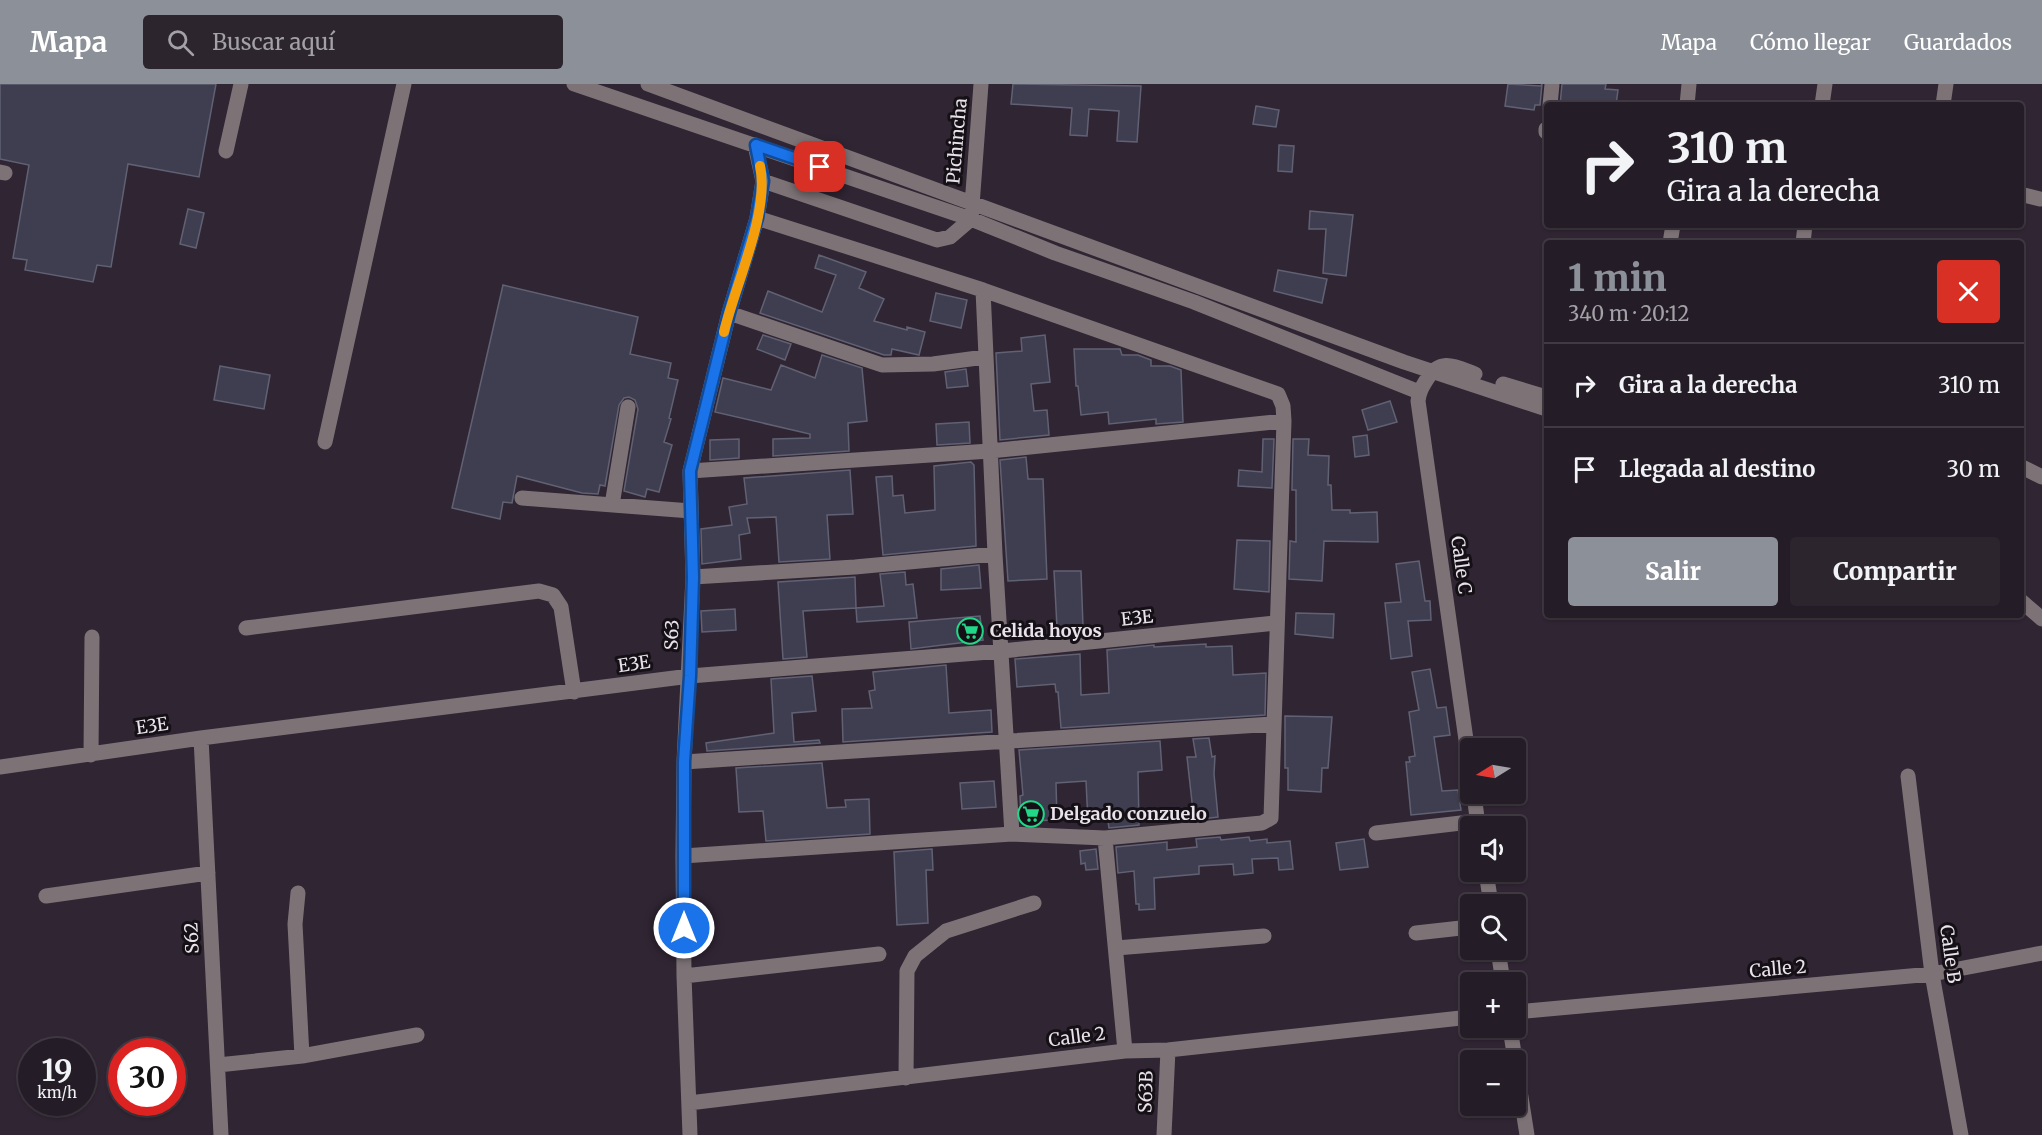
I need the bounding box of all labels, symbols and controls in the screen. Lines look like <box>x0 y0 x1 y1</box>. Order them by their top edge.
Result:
search box <box>143 15 563 69</box>
text: Mapa <box>30 24 107 60</box>
icon: search <box>164 26 197 59</box>
text: Buscar aquí <box>212 28 335 56</box>
text: Mapa <box>1661 29 1717 56</box>
text: Cómo llegar <box>1750 29 1871 56</box>
text: Guardados <box>1904 29 2012 56</box>
street label: Pichincha <box>941 97 972 185</box>
text: 310 m <box>1667 122 1787 174</box>
icon: right <box>1568 126 1646 204</box>
pin <box>794 141 845 192</box>
icon: arrive <box>803 150 836 183</box>
text: Gira a la derecha <box>1667 174 1880 208</box>
text: 1 min <box>1568 256 1667 301</box>
button: close <box>1937 260 2000 323</box>
text: 340 m · 20:12 <box>1568 301 1689 326</box>
icon: right <box>1568 369 1601 402</box>
text: Gira a la derecha <box>1619 371 1797 399</box>
text: 310 m <box>1938 371 2000 399</box>
icon: arrive <box>1568 453 1601 486</box>
text: Llegada al destino <box>1619 455 1815 483</box>
text: 30 m <box>1946 455 2000 483</box>
street label: Calle C <box>1446 534 1477 596</box>
button: Salir <box>1568 537 1778 606</box>
button: Compartir <box>1790 537 2000 606</box>
street label: E3E <box>1120 604 1155 631</box>
supermarket icon: Celida hoyos <box>955 616 985 646</box>
street label: S63 <box>659 619 684 651</box>
place label: Celida hoyos <box>990 619 1102 642</box>
street label: E3E <box>616 650 652 677</box>
street label: E3E <box>134 712 170 739</box>
north arrow <box>1460 738 1526 804</box>
map controls <box>1460 738 1526 1116</box>
supermarket icon: Delgado conzuelo <box>1016 799 1046 829</box>
place label: Delgado conzuelo <box>1050 802 1207 825</box>
button: sound <box>1460 816 1526 882</box>
button: search <box>1460 894 1526 960</box>
position arrow <box>652 896 716 960</box>
street label: S62 <box>179 922 204 954</box>
street label: Calle B <box>1935 923 1966 985</box>
street label: Calle 2 <box>1748 955 1807 982</box>
button: + <box>1460 972 1526 1038</box>
street label: Calle 2 <box>1047 1022 1107 1051</box>
speed limit sign: 30 <box>108 1038 186 1116</box>
button: − <box>1460 1050 1526 1116</box>
text: 19 <box>41 1051 73 1089</box>
street label: S63B <box>1133 1070 1158 1114</box>
text: km/h <box>37 1083 77 1102</box>

